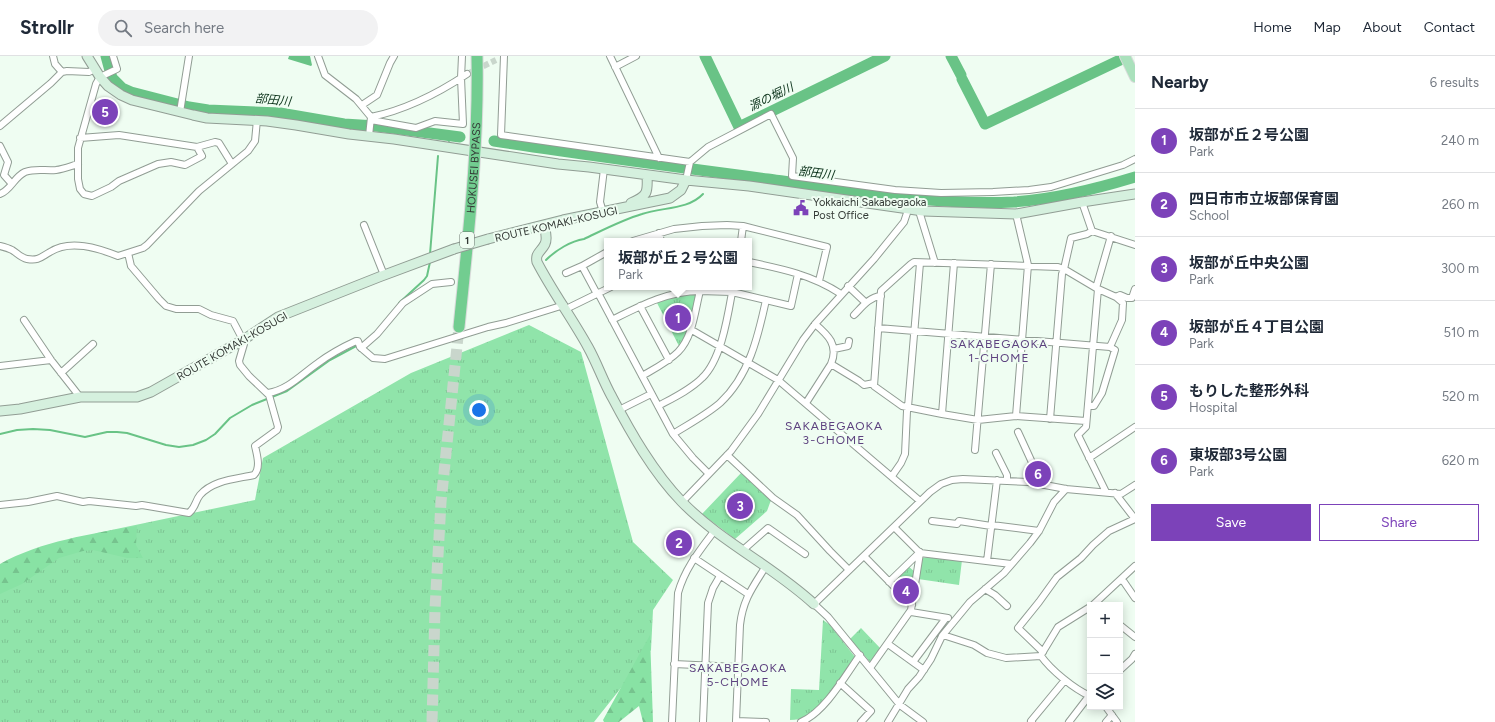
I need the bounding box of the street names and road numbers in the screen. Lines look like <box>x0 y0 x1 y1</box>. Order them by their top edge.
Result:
street label: HOKUSEI BYPASS <box>464 122 483 214</box>
street label: ROUTE KOMAKI-KOSUGI <box>493 204 619 245</box>
road number: 1 <box>460 232 474 248</box>
street label: ROUTE KOMAKI-KOSUGI <box>175 309 290 383</box>

